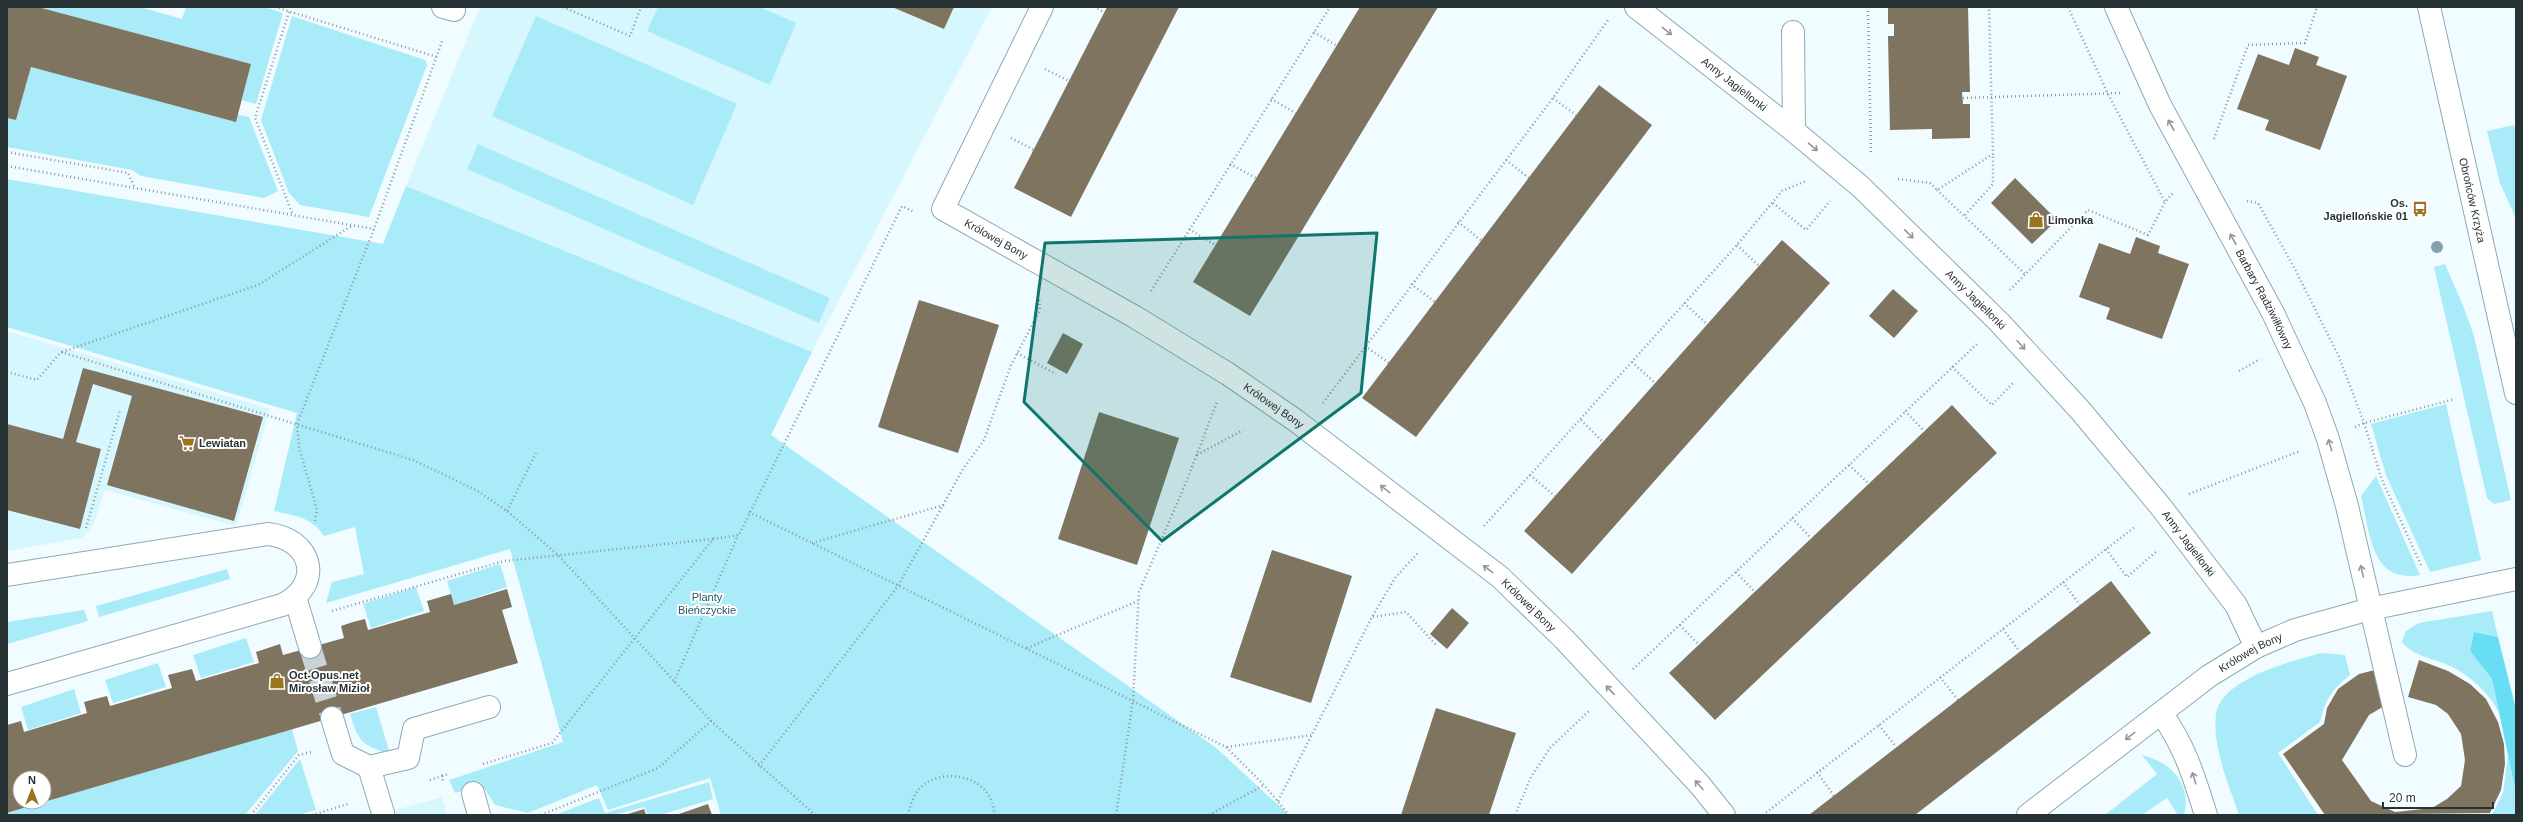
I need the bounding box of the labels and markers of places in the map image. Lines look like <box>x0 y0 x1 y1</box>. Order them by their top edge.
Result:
place label: Os. Jagiellońskie 01 <box>2324 197 2408 222</box>
bus stop icon: Os. Jagiellońskie 01 <box>2411 200 2429 218</box>
shop icon: Limonka <box>2027 211 2045 229</box>
place label: Limonka <box>2048 214 2094 226</box>
supermarket icon: Lewiatan <box>178 434 196 452</box>
place label: Lewiatan <box>199 437 246 449</box>
place label: Oct-Opus.net Mirosław Mizioł <box>289 669 370 694</box>
shop icon: Oct-Opus.net Mirosław Mizioł <box>268 672 286 690</box>

